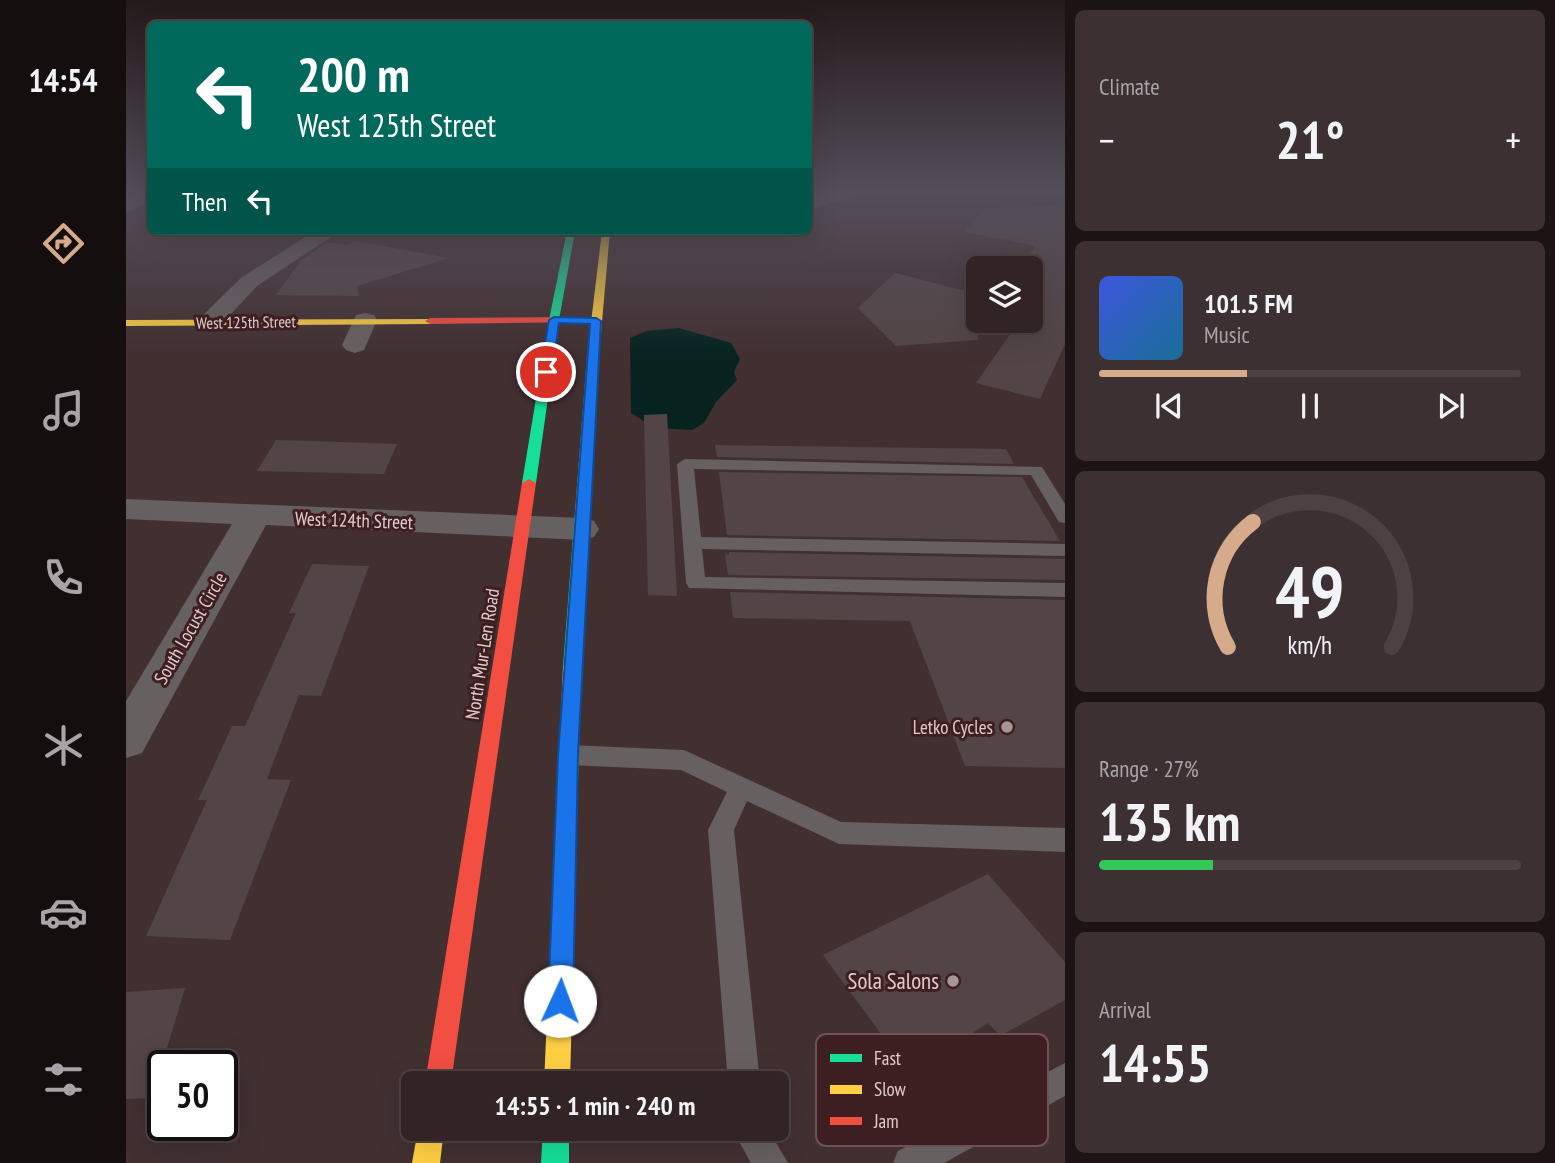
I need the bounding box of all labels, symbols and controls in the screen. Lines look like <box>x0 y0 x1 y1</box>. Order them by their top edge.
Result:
text: 200 m <box>297 42 410 106</box>
icon: left <box>182 49 273 140</box>
text: 14:54 <box>28 59 98 101</box>
text: Climate <box>1099 72 1160 101</box>
text: West 125th Street <box>297 104 496 146</box>
text: 21° <box>1276 106 1344 173</box>
text: − <box>1099 115 1115 164</box>
text: + <box>1505 115 1521 164</box>
icon: left <box>241 182 279 220</box>
text: Then <box>182 185 227 218</box>
icon: directions <box>39 219 88 268</box>
map controls <box>966 256 1043 333</box>
button: layers <box>966 256 1043 333</box>
text: 101.5 FM <box>1204 287 1293 320</box>
street label: West 125th Street <box>196 311 297 333</box>
text: Music <box>1204 320 1250 349</box>
pin <box>516 342 576 402</box>
icon: arrive <box>527 353 565 391</box>
icon: music <box>39 386 88 435</box>
icon: previous <box>1150 387 1188 425</box>
icon: pause <box>1291 387 1329 425</box>
icon: next <box>1432 387 1470 425</box>
street label: West 124th Street <box>295 506 414 534</box>
text: 49 <box>1275 544 1345 638</box>
icon: phone <box>39 553 88 602</box>
street label: South Locust Circle <box>148 568 232 688</box>
street label: North Mur-Len Road <box>460 587 504 721</box>
text: km/h <box>1288 629 1332 661</box>
place label: Letko Cycles <box>913 715 993 739</box>
marker: Letko Cycles <box>999 719 1015 735</box>
icon: climate <box>39 721 88 770</box>
text: Range · 27% <box>1099 754 1199 783</box>
text: 135 km <box>1099 788 1240 855</box>
icon: car <box>39 888 88 937</box>
position arrow <box>523 964 597 1038</box>
place label: Sola Salons <box>848 966 939 995</box>
marker: Sola Salons <box>945 973 961 989</box>
text: Arrival <box>1099 995 1151 1024</box>
text: 14:55 <box>1099 1029 1211 1096</box>
legend <box>816 1034 1048 1146</box>
text: Fast <box>874 1046 902 1070</box>
speed limit sign: 50 <box>147 1050 238 1141</box>
icon: filters <box>39 1055 88 1104</box>
text: Slow <box>874 1077 907 1101</box>
text: 14:55 · 1 min · 240 m <box>495 1089 695 1122</box>
text: Jam <box>873 1109 899 1133</box>

